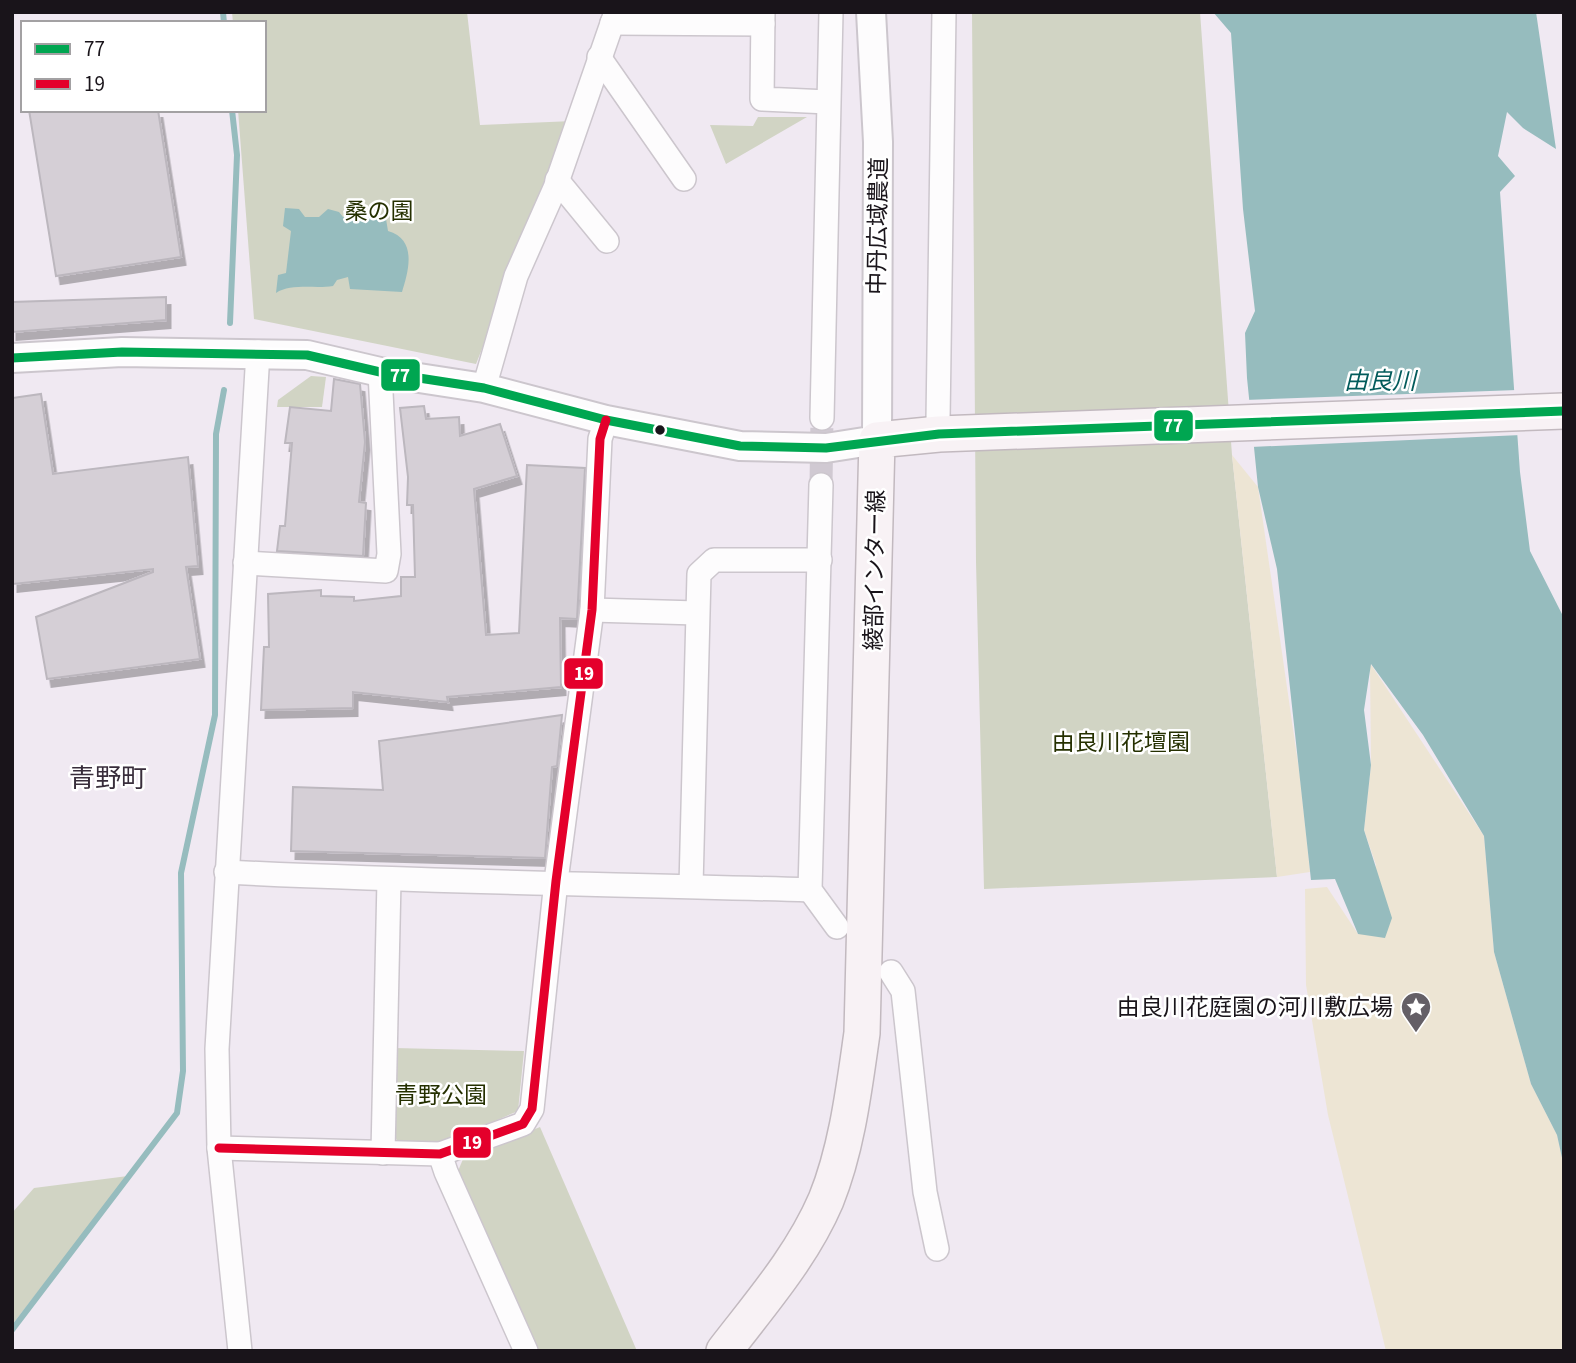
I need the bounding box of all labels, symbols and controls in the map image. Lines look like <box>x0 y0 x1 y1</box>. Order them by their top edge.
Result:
legend <box>21 21 266 112</box>
text: 77 <box>84 34 105 64</box>
text: 19 <box>84 69 105 99</box>
street label: 中丹広域農道 <box>860 157 896 295</box>
park label: 桑の園 <box>345 195 414 228</box>
line badge: 77 <box>380 358 421 392</box>
text: 77 <box>390 363 410 390</box>
water label: 由良川 <box>1344 364 1419 399</box>
line badge: 77 <box>1153 409 1194 442</box>
text: 77 <box>1163 413 1183 440</box>
unlabelled marker <box>653 423 667 437</box>
street label: 綾部インター線 <box>857 489 893 651</box>
line badge: 19 <box>563 657 604 690</box>
text: 19 <box>574 661 594 688</box>
park label: 由良川花壇園 <box>1052 726 1190 759</box>
district label: 青野町 <box>69 760 147 797</box>
place icon: 由良川花庭園の河川敷広場 <box>1399 990 1433 1034</box>
place label: 由良川花庭園の河川敷広場 <box>1117 991 1393 1024</box>
park label: 青野公園 <box>395 1079 487 1112</box>
line badge: 19 <box>452 1126 492 1159</box>
text: 19 <box>462 1130 482 1157</box>

